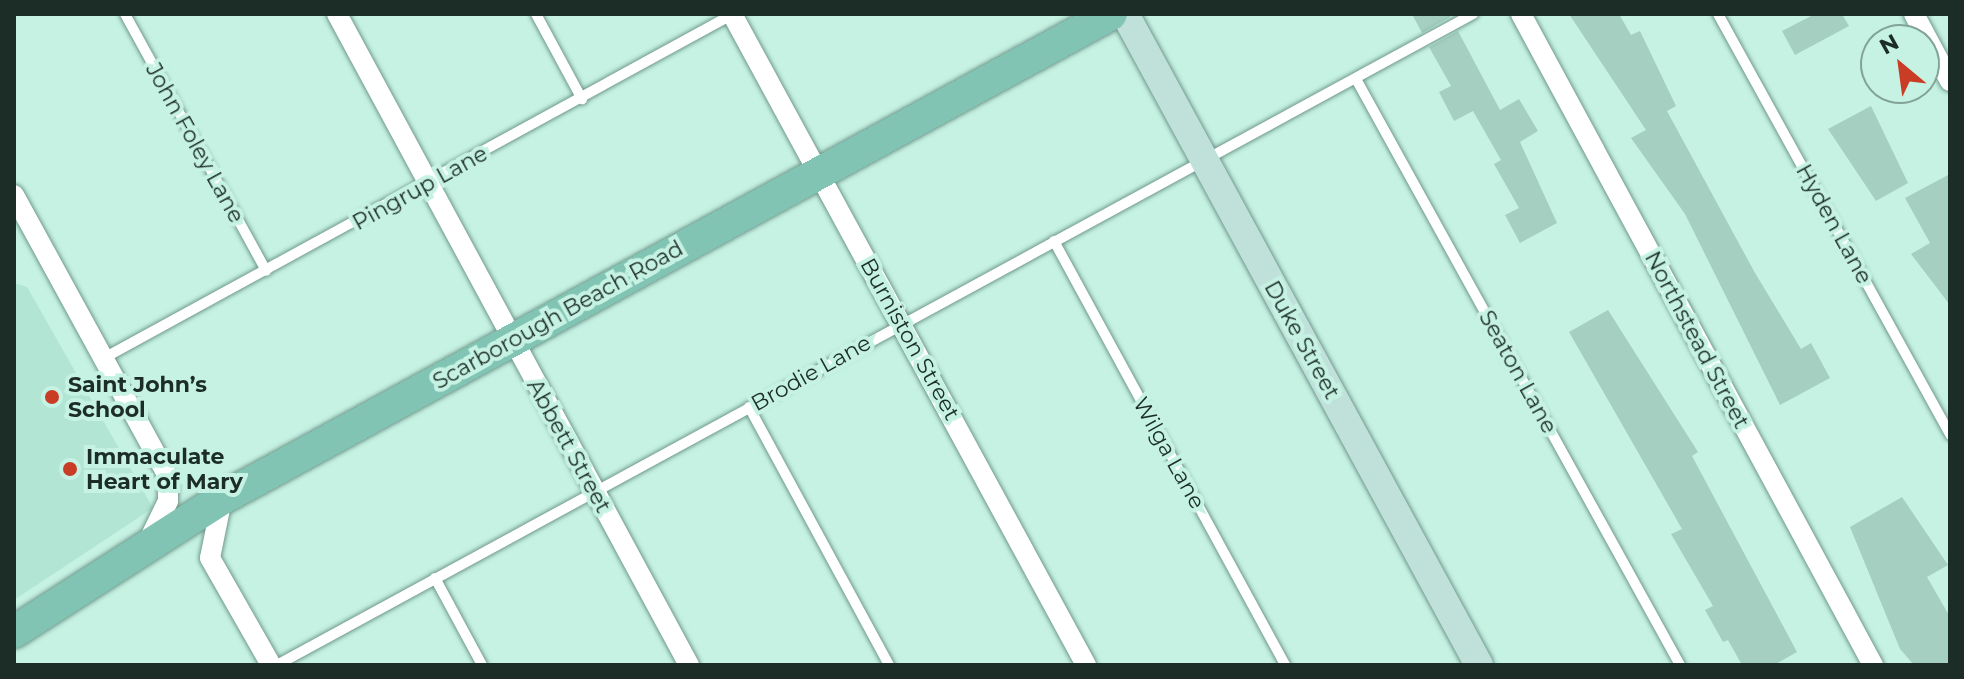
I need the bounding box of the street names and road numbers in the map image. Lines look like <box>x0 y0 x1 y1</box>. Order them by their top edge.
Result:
street label: John Foley Lane <box>140 59 250 227</box>
street label: Pingrup Lane <box>348 140 492 236</box>
street label: Hyden Lane <box>1790 160 1878 288</box>
street label: Scarborough Beach Road <box>428 235 688 395</box>
street label: Northstead Street <box>1639 247 1755 433</box>
street label: Burniston Street <box>855 253 965 425</box>
street label: Duke Street <box>1259 276 1345 404</box>
street label: Seaton Lane <box>1473 306 1563 438</box>
street label: Brodie Lane <box>746 329 876 417</box>
street label: Abbett Street <box>521 375 617 517</box>
street label: Wilga Lane <box>1127 392 1211 514</box>

